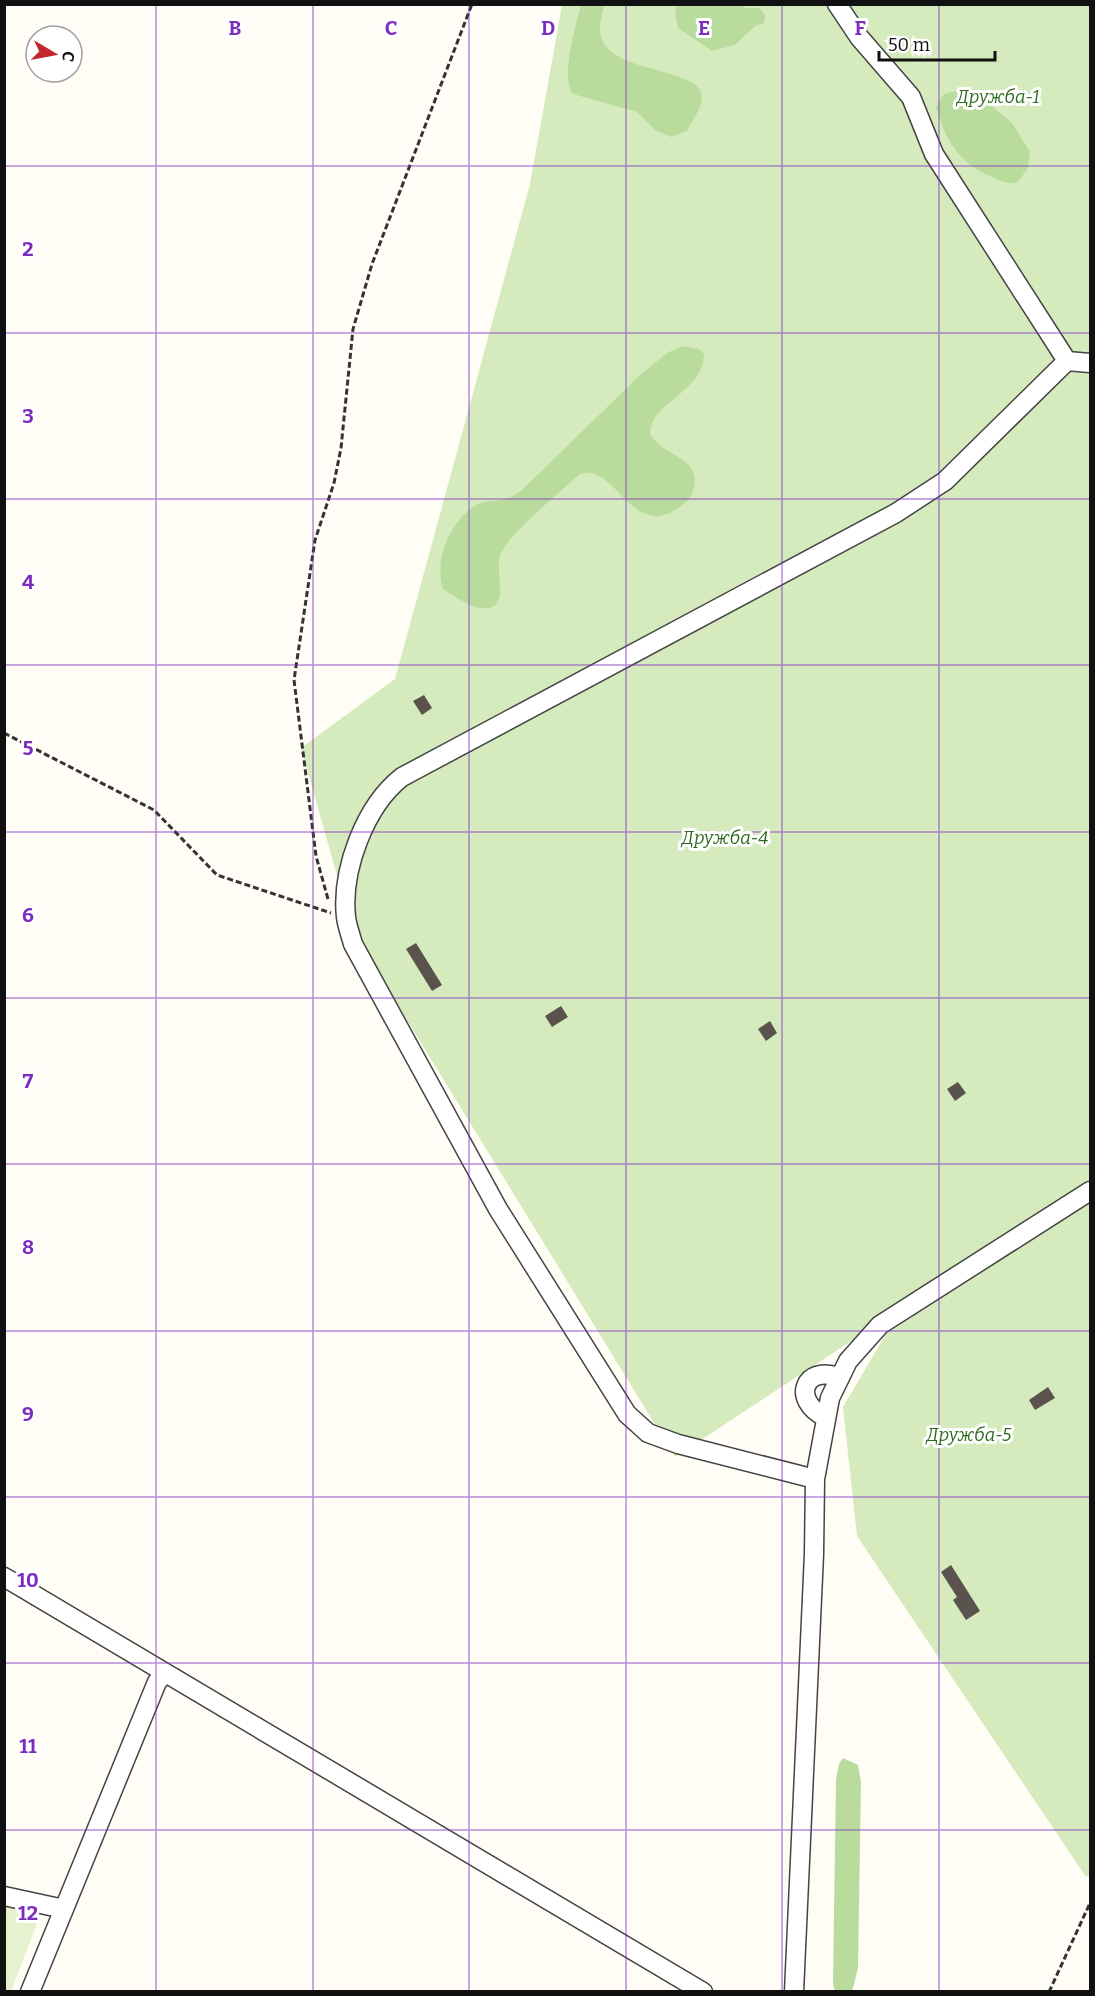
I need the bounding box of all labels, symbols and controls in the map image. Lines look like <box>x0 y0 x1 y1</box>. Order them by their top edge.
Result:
text: B <box>229 16 242 40</box>
text: C <box>385 16 397 40</box>
text: D <box>541 16 555 40</box>
text: E <box>698 16 710 40</box>
text: F <box>854 16 866 40</box>
north arrow <box>24 24 84 84</box>
scale bar <box>879 24 994 62</box>
text: 50 m <box>888 34 930 56</box>
text: С <box>58 50 79 63</box>
park label: Дружба-1 <box>955 86 1039 108</box>
text: 2 <box>22 237 34 261</box>
text: 3 <box>22 404 34 428</box>
text: 4 <box>22 570 34 594</box>
text: 5 <box>23 736 34 760</box>
park label: Дружба-4 <box>680 827 768 849</box>
text: 6 <box>22 903 34 927</box>
text: 7 <box>23 1069 34 1093</box>
text: 8 <box>22 1235 34 1259</box>
text: 9 <box>22 1402 34 1426</box>
park label: Дружба-5 <box>924 1424 1012 1446</box>
text: 10 <box>17 1568 39 1592</box>
text: 11 <box>19 1734 37 1758</box>
text: 12 <box>18 1901 38 1925</box>

